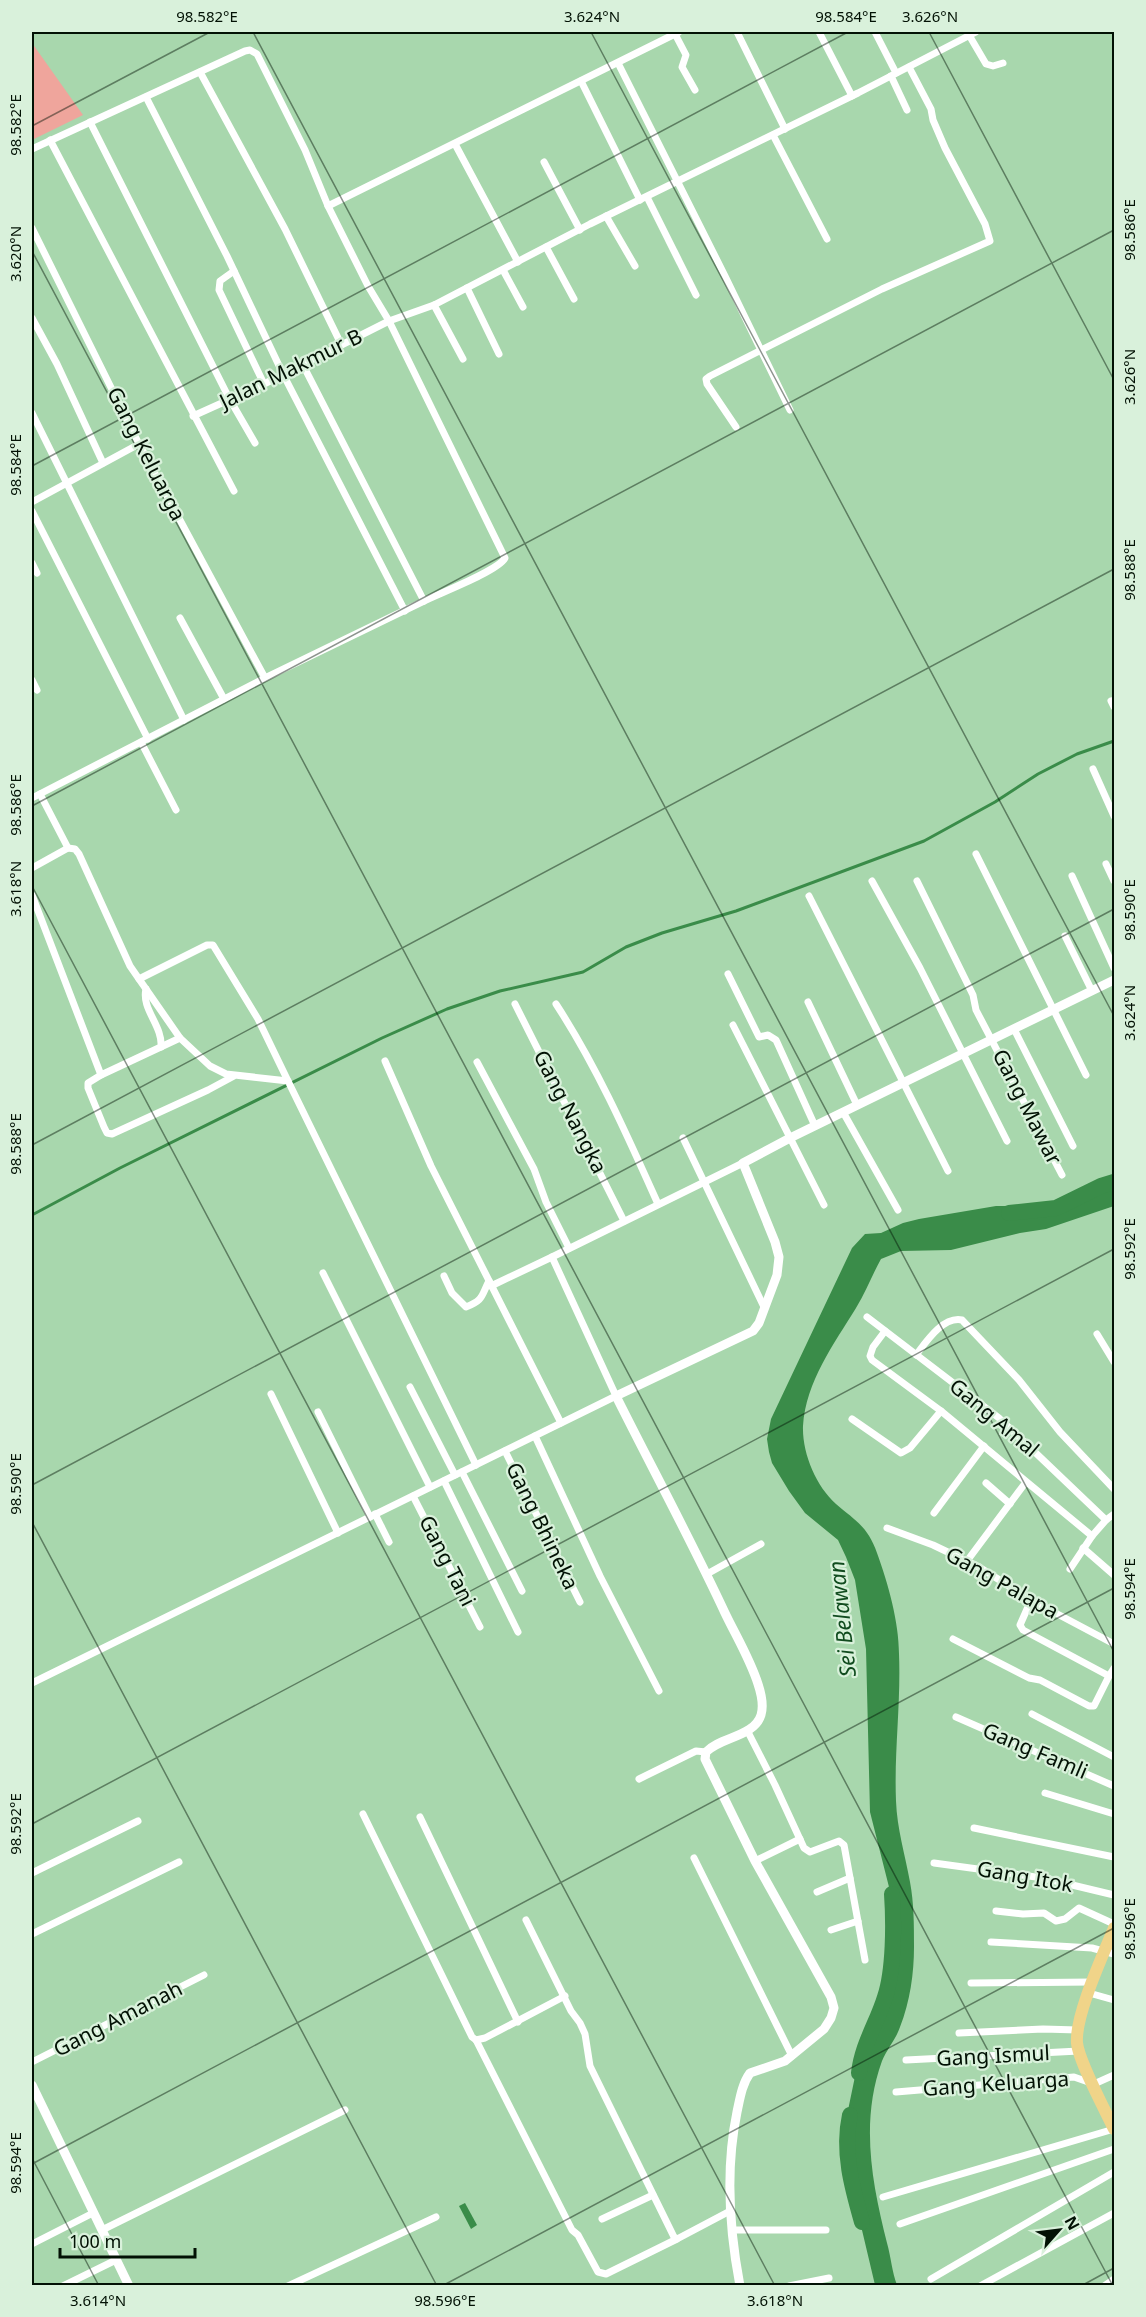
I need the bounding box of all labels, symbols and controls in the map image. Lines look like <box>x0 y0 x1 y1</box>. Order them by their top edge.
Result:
text: 98.582°E <box>176 6 238 26</box>
text: 3.624°N <box>564 6 620 26</box>
text: 98.584°E <box>815 6 877 26</box>
text: 3.626°N <box>902 6 958 26</box>
text: 98.582°E <box>5 94 25 156</box>
text: 98.586°E <box>1119 199 1139 261</box>
text: 3.620°N <box>5 226 25 282</box>
street label: Jalan Makmur B <box>213 321 367 416</box>
text: 3.626°N <box>1119 349 1139 405</box>
street label: Gang Keluarga <box>101 382 193 525</box>
text: 98.584°E <box>5 434 25 496</box>
text: 98.588°E <box>1119 539 1139 601</box>
text: 98.586°E <box>5 774 25 836</box>
text: 3.618°N <box>5 861 25 917</box>
text: 98.590°E <box>1119 879 1139 941</box>
text: 3.624°N <box>1119 985 1139 1041</box>
street label: Gang Mawar <box>987 1044 1069 1169</box>
street label: Gang Nangka <box>528 1045 614 1178</box>
text: 98.588°E <box>5 1113 25 1175</box>
text: 98.592°E <box>1119 1218 1139 1280</box>
street label: Gang Amal <box>944 1372 1045 1463</box>
text: 98.590°E <box>5 1453 25 1515</box>
street label: Gang Bhineka <box>500 1457 586 1594</box>
street label: Gang Tani <box>413 1510 483 1611</box>
street label: Gang Palapa <box>941 1540 1064 1625</box>
text: 98.594°E <box>1119 1558 1139 1620</box>
water label: Sei Belawan <box>820 1559 862 1679</box>
street label: Gang Famli <box>979 1715 1092 1785</box>
text: 98.592°E <box>5 1793 25 1855</box>
street label: Gang Itok <box>975 1854 1076 1898</box>
text: 98.596°E <box>1119 1898 1139 1960</box>
street label: Gang Amanah <box>48 1974 187 2063</box>
street label: Gang Ismul <box>935 2038 1050 2072</box>
street label: Gang Keluarga <box>922 2064 1070 2102</box>
text: 98.594°E <box>5 2132 25 2194</box>
north arrow <box>1029 2200 1089 2260</box>
text: N <box>1059 2212 1085 2234</box>
scale bar <box>60 2221 195 2259</box>
text: 100 m <box>69 2229 121 2253</box>
text: 3.614°N <box>70 2290 126 2310</box>
text: 98.596°E <box>414 2290 476 2310</box>
text: 3.618°N <box>747 2290 803 2310</box>

